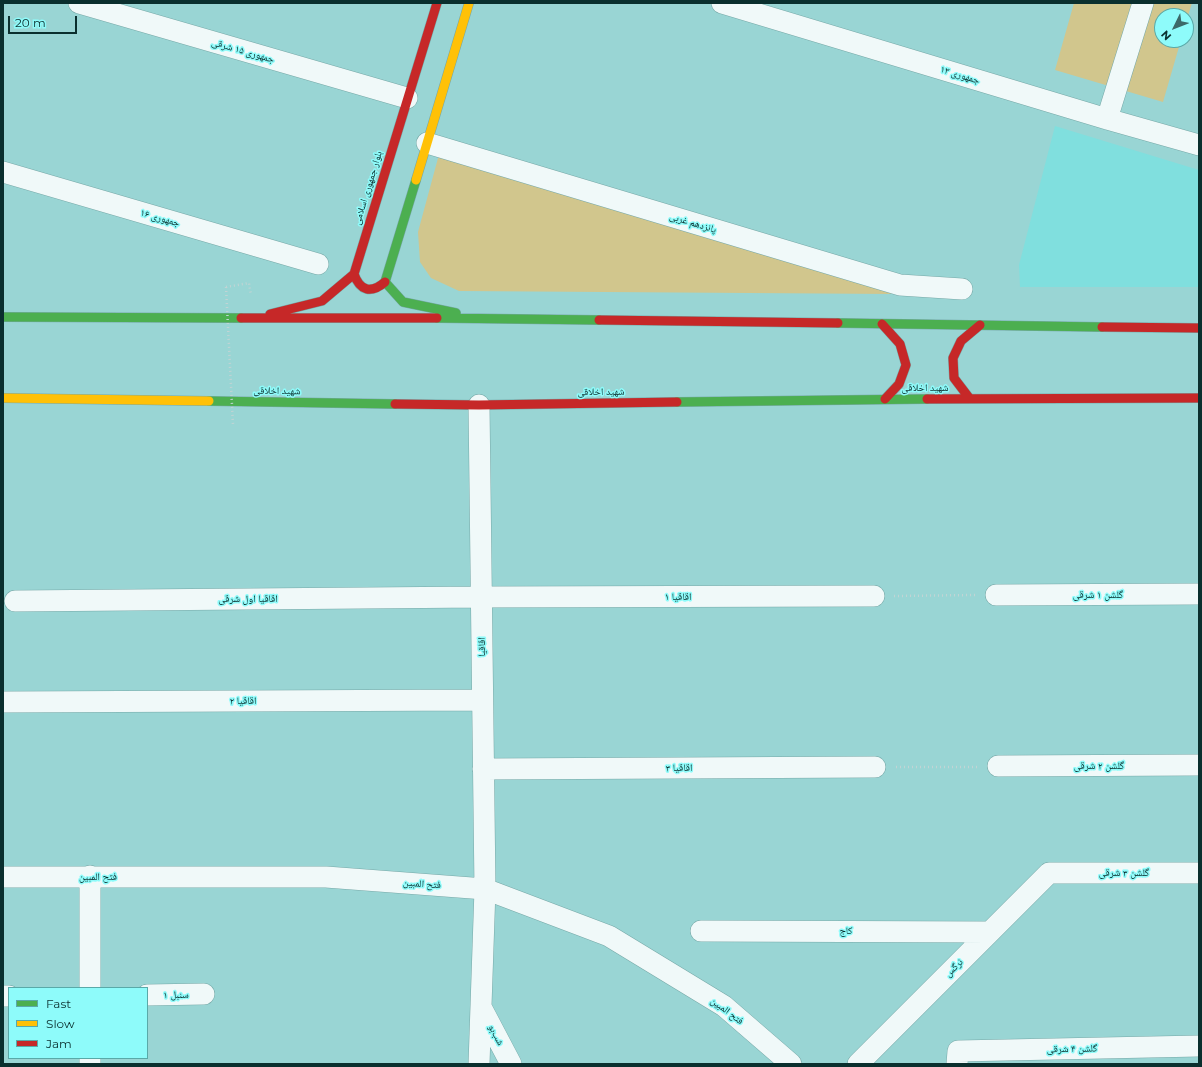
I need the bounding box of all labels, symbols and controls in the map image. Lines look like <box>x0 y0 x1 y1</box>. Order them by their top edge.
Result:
scale bar <box>10 8 79 34</box>
north arrow <box>1154 8 1194 48</box>
text: 20 m <box>15 15 46 30</box>
text: N <box>1158 27 1174 44</box>
street label: جمهوری ۱۵ شرقی <box>210 36 276 66</box>
street label: جمهوری ۱۳ <box>939 63 981 87</box>
street label: بلوار جمهوری اسلامی <box>351 149 385 227</box>
street label: جمهوری ۱۶ <box>139 207 181 229</box>
street label: پانزدهم غربی <box>668 210 718 236</box>
street label: شهید اخلاقی <box>901 382 949 394</box>
street label: شهید اخلاقی <box>253 385 301 397</box>
street label: شهید اخلاقی <box>577 386 625 398</box>
street label: گلشن ۱ شرقی <box>1073 589 1123 601</box>
street label: اقاقیا ۱ <box>665 591 691 603</box>
street label: اقاقیا اول شرقی <box>218 593 278 605</box>
street label: اقاقیا <box>476 637 488 657</box>
street label: اقاقیا ۲ <box>230 695 256 707</box>
street label: گلشن ۲ شرقی <box>1074 760 1124 772</box>
street label: اقاقیا ۳ <box>666 762 692 774</box>
street label: گلشن ۳ شرقی <box>1099 867 1149 879</box>
street label: فتح المبین <box>79 871 117 883</box>
street label: فتح المبین <box>403 877 441 891</box>
street label: کاج <box>839 925 853 937</box>
street label: نرگس <box>942 956 966 980</box>
legend <box>8 987 148 1059</box>
street label: سنبل ۱ <box>163 989 189 1001</box>
street label: فتح المبین <box>708 995 746 1027</box>
text: Fast <box>46 996 71 1011</box>
text: Slow <box>46 1016 75 1031</box>
street label: شب‌بو <box>485 1022 507 1048</box>
text: Jam <box>46 1036 72 1051</box>
street label: گلشن ۴ شرقی <box>1047 1043 1097 1055</box>

